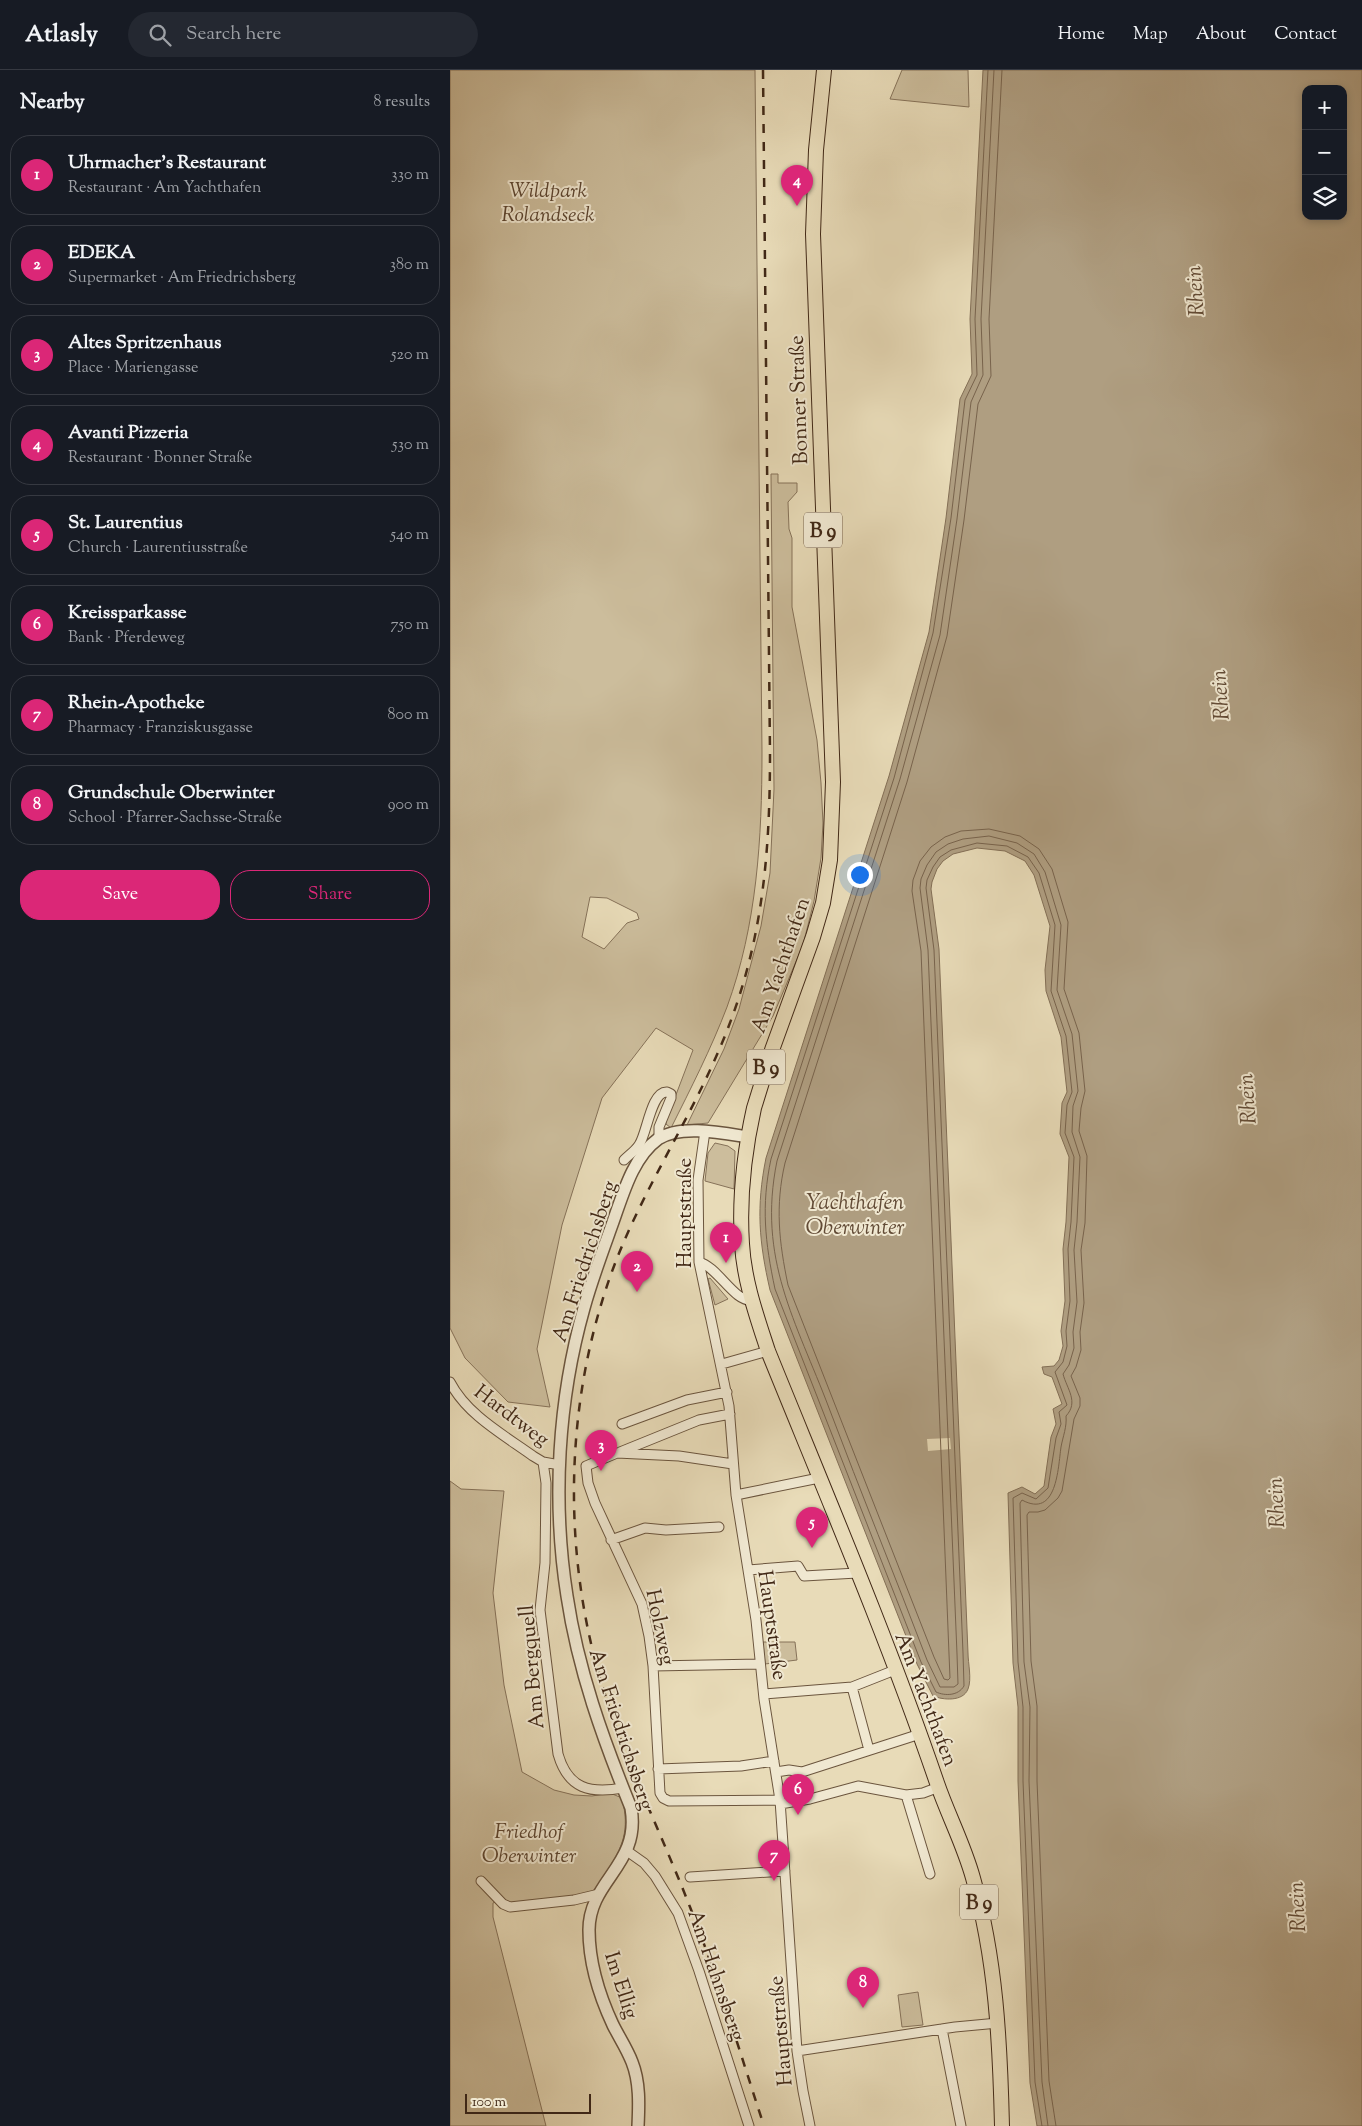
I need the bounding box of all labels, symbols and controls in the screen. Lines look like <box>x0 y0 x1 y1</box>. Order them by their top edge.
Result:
search box <box>128 12 478 57</box>
text: Atlasly <box>25 18 98 52</box>
icon: search <box>146 21 174 49</box>
text: Search here <box>186 21 281 48</box>
text: Home <box>1058 22 1105 48</box>
text: Map <box>1133 22 1168 48</box>
text: About <box>1196 22 1246 48</box>
text: Contact <box>1274 22 1337 48</box>
map controls <box>1302 85 1347 220</box>
button: + <box>1302 85 1347 130</box>
text: Nearby <box>20 88 85 118</box>
text: 8 results <box>374 91 430 114</box>
button: − <box>1302 130 1347 175</box>
text: Uhrmacher's Restaurant <box>68 150 266 177</box>
text: 1 <box>34 164 40 187</box>
text: 330 m <box>391 164 429 187</box>
pin: 4 <box>781 165 813 206</box>
button: layers <box>1302 175 1347 220</box>
text: Restaurant · Am Yachthafen <box>68 177 261 200</box>
park label: Wildpark Rolandseck <box>501 177 595 231</box>
text: EDEKA <box>68 240 135 267</box>
text: 2 <box>33 254 41 277</box>
text: 380 m <box>389 254 429 277</box>
water label: Rhein <box>1179 264 1215 317</box>
text: Supermarket · Am Friedrichsberg <box>68 267 296 290</box>
text: Altes Spritzenhaus <box>68 330 222 357</box>
street label: Bonner Straße <box>783 335 817 465</box>
text: 3 <box>34 344 40 367</box>
text: 520 m <box>391 344 429 367</box>
text: Place · Mariengasse <box>68 357 198 380</box>
text: Avanti Pizzeria <box>68 420 188 447</box>
text: 4 <box>33 434 41 457</box>
text: 530 m <box>392 434 429 457</box>
text: Restaurant · Bonner Straße <box>68 447 252 470</box>
text: St. Laurentius <box>68 510 183 537</box>
road number: B 9 <box>804 512 842 548</box>
text: 5 <box>34 524 40 547</box>
text: 540 m <box>391 524 429 547</box>
text: Church · Laurentiusstraße <box>68 537 248 560</box>
text: Kreissparkasse <box>68 600 187 627</box>
text: 6 <box>33 614 41 637</box>
text: 750 m <box>390 614 429 637</box>
text: Bank · Pferdeweg <box>68 627 185 650</box>
water label: Rhein <box>1204 668 1240 721</box>
text: Rhein-Apotheke <box>68 690 205 717</box>
text: 7 <box>33 704 41 727</box>
text: 800 m <box>387 704 429 727</box>
text: Pharmacy · Franziskusgasse <box>68 717 253 740</box>
text: Grundschule Oberwinter <box>68 780 275 807</box>
text: 8 <box>33 794 41 817</box>
text: 900 m <box>388 794 429 817</box>
text: School · Pfarrer-Sachsse-Straße <box>68 807 282 830</box>
your location <box>847 862 873 888</box>
button: Save <box>20 870 220 920</box>
button: Share <box>230 870 430 920</box>
street label: Am Yachthafen <box>745 894 819 1037</box>
road number: B 9 <box>747 1050 785 1084</box>
water label: Rhein <box>1231 1072 1267 1125</box>
street label: Hauptstraße <box>671 1158 701 1268</box>
street label: Am Friedrichsberg <box>546 1177 626 1346</box>
water label: Yachthafen Oberwinter <box>805 1188 905 1245</box>
pin: 1 <box>710 1222 742 1263</box>
pin: 2 <box>621 1251 653 1292</box>
street label: Hardtweg <box>467 1378 555 1455</box>
pin: 3 <box>585 1430 617 1471</box>
water label: Rhein <box>1261 1476 1295 1529</box>
pin: 5 <box>796 1507 828 1548</box>
street label: Hauptstraße <box>748 1568 794 1682</box>
street label: Holzweg <box>636 1587 682 1668</box>
street label: Am Bergquell <box>513 1603 553 1730</box>
street label: Am Yachthafen <box>886 1628 964 1771</box>
street label: Am Friedrichsberg <box>580 1645 660 1814</box>
pin: 6 <box>782 1774 814 1815</box>
park label: Friedhof Oberwinter <box>482 1818 577 1872</box>
pin: 7 <box>758 1840 790 1881</box>
water label: Rhein <box>1282 1880 1316 1933</box>
road number: B 9 <box>960 1884 998 1920</box>
street label: Am Hahnsberg <box>679 1906 752 2045</box>
street label: Im Ellig <box>595 1948 645 2023</box>
pin: 8 <box>847 1967 879 2008</box>
street label: Hauptstraße <box>762 1974 802 2087</box>
scale bar <box>465 2091 591 2114</box>
text: 100 m <box>472 2093 506 2113</box>

